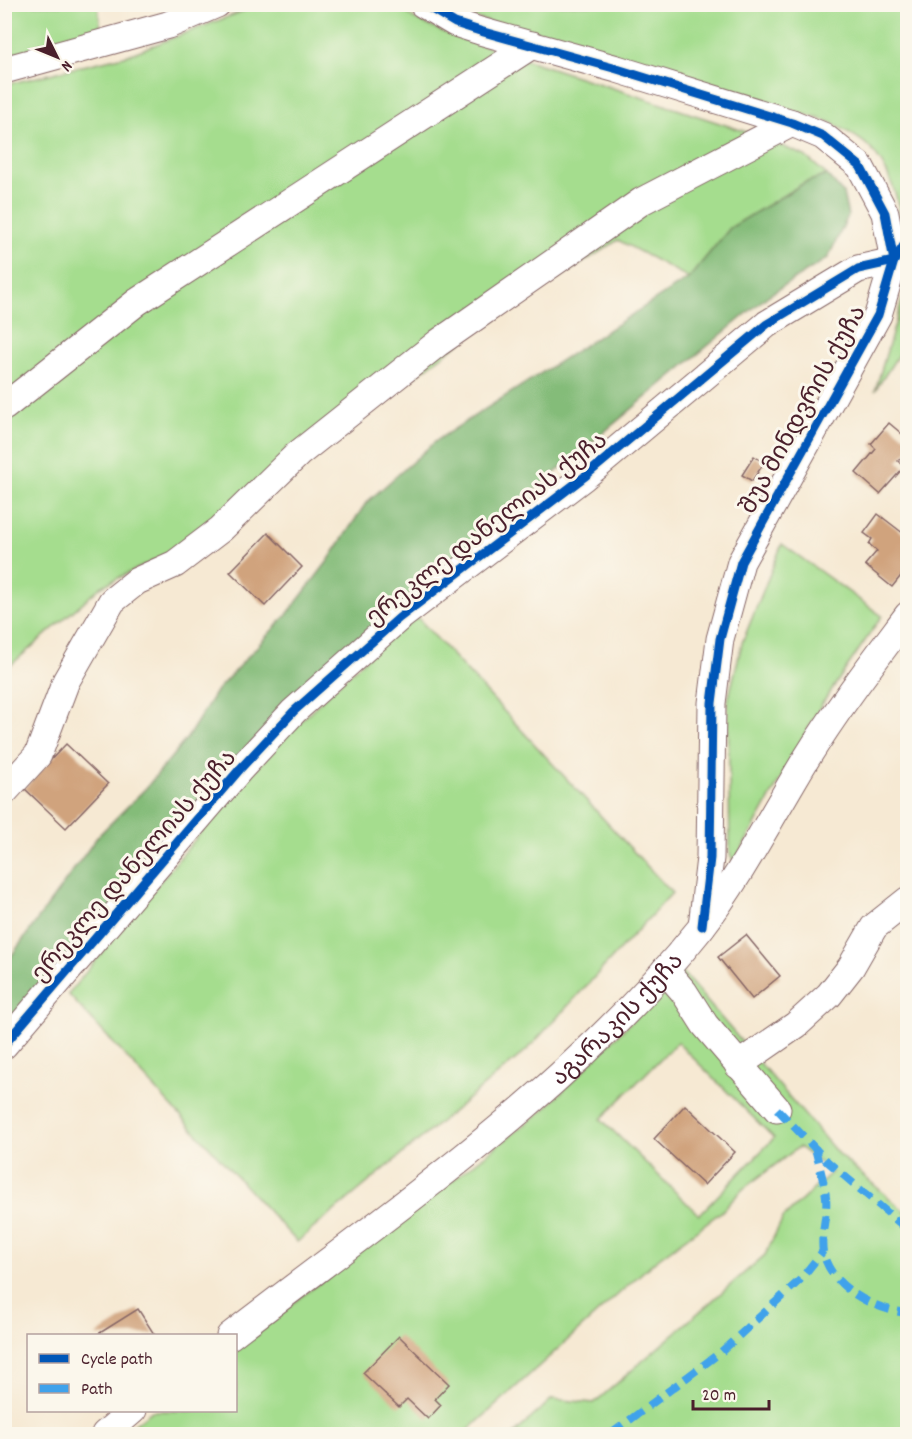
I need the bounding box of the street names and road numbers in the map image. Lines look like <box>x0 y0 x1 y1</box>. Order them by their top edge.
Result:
street label: შუა მინდვრის ქუჩა <box>733 300 876 521</box>
street label: ერეკლე დანელიას ქუჩა <box>360 425 616 636</box>
street label: ერეკლე დანელიას ქუჩა <box>25 743 246 991</box>
street label: აგარაკის ქუჩა <box>545 946 693 1095</box>

